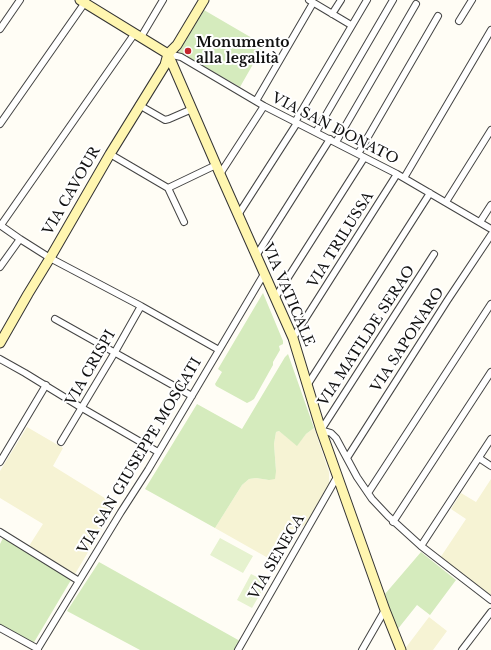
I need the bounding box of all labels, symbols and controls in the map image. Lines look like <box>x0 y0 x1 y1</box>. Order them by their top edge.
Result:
place label: Monumento alla legalità <box>196 35 289 68</box>
marker: Monumento alla legalità <box>183 46 193 56</box>
street label: VIA SAN DONATO <box>269 90 401 168</box>
street label: VIA CAVOUR <box>40 144 104 238</box>
street label: VIA TRILUSSA <box>305 189 377 291</box>
street label: VIA VATICALE <box>259 241 317 349</box>
street label: VIA MATILDE SERAO <box>315 263 419 409</box>
street label: VIA SAPONARO <box>368 285 448 395</box>
street label: VIA CRISPI <box>63 327 119 409</box>
street label: VIA SAN GIUSEPPE MOSCATI <box>75 355 205 557</box>
street label: VIA SENECA <box>246 511 308 603</box>

